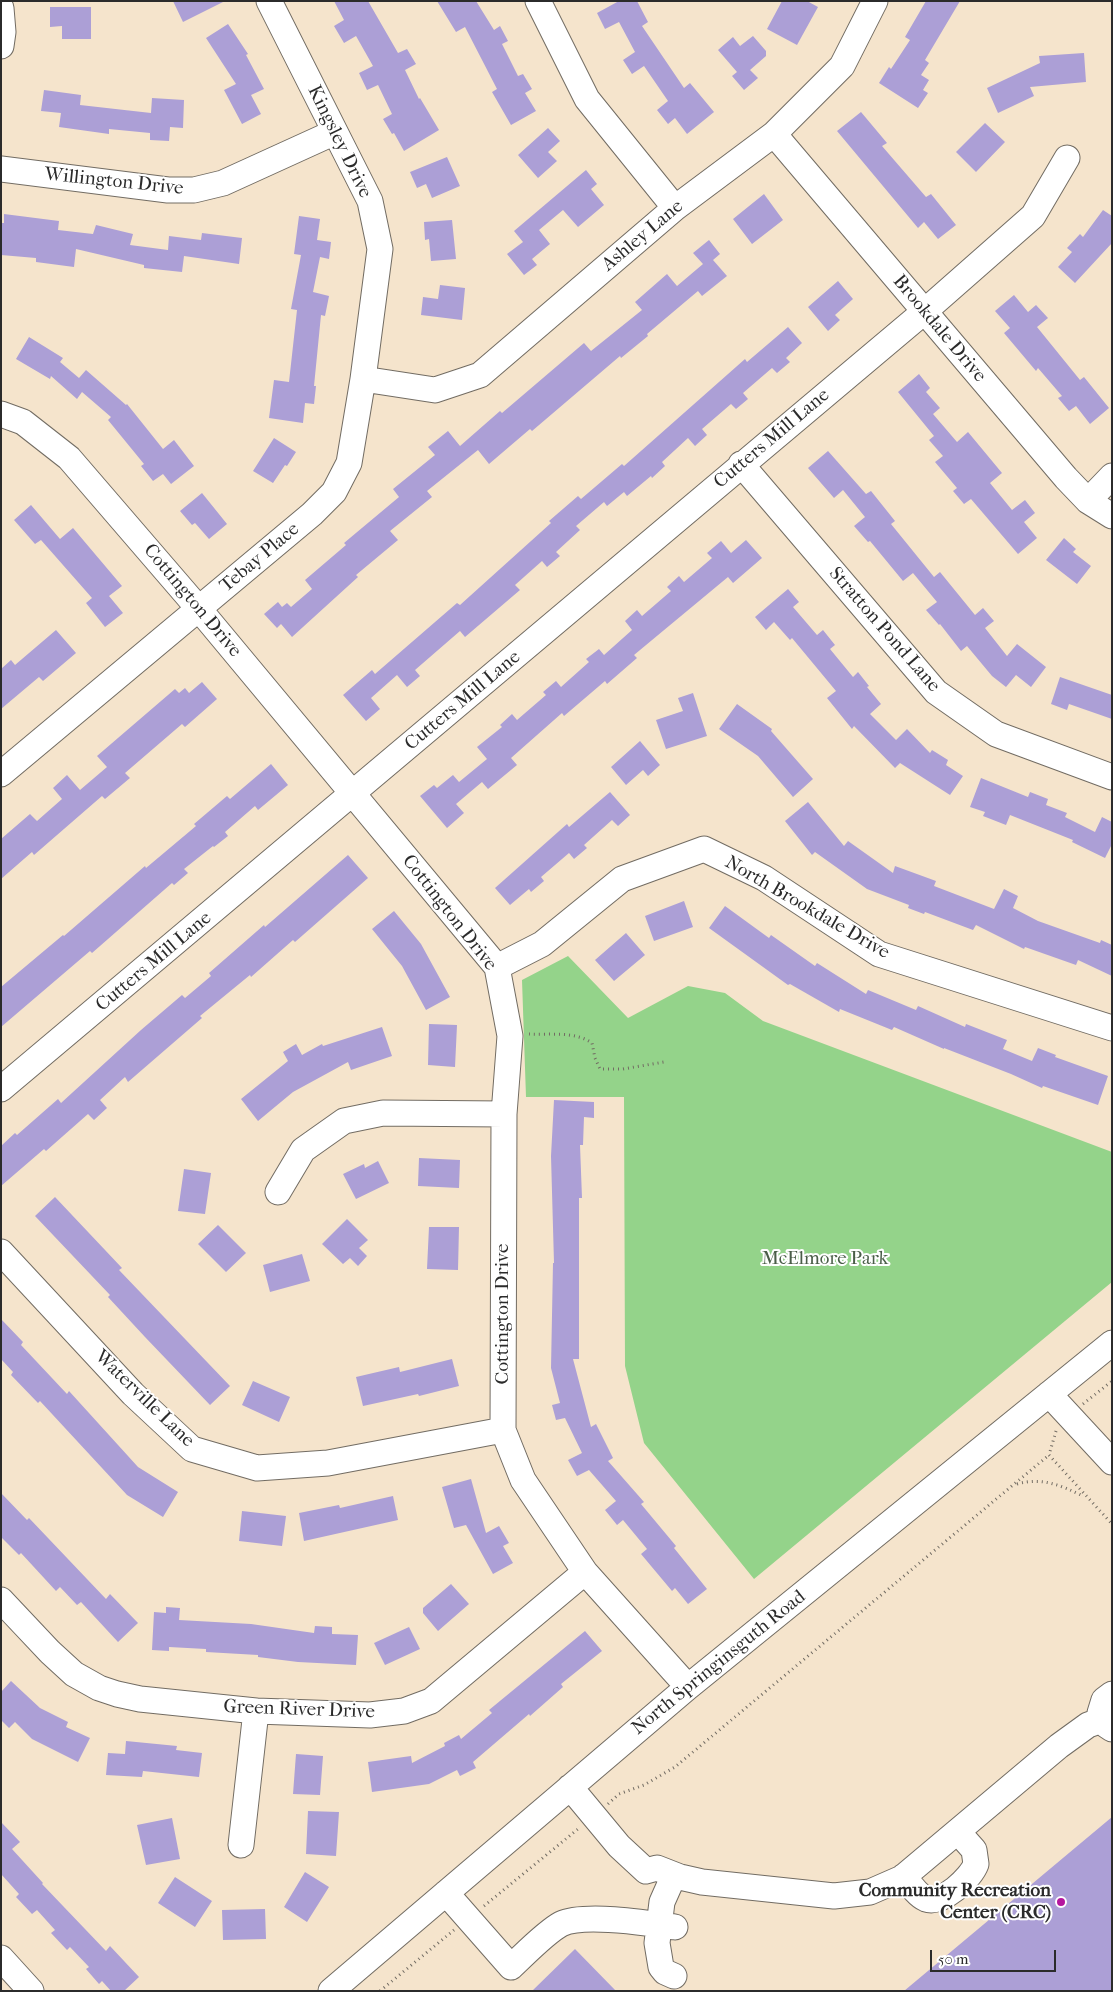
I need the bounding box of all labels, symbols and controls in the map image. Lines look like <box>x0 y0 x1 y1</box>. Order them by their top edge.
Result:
street label: Kingsley Drive <box>302 82 376 202</box>
street label: Willington Drive <box>43 163 185 201</box>
street label: Ashley Lane <box>598 195 688 277</box>
street label: Brookdale Drive <box>887 271 991 387</box>
street label: Cutters Mill Lane <box>710 384 834 494</box>
street label: Tebay Place <box>216 518 304 598</box>
street label: Cottington Drive <box>138 540 246 662</box>
street label: Stratton Pond Lane <box>824 563 944 697</box>
street label: Cutters Mill Lane <box>401 646 525 756</box>
street label: Cottington Drive <box>397 851 501 975</box>
street label: North Brookdale Drive <box>721 852 893 964</box>
street label: Cutters Mill Lane <box>92 907 216 1017</box>
street label: Cottington Drive <box>492 1244 514 1384</box>
park label: McElmore Park <box>762 1248 888 1270</box>
street label: Waterville Lane <box>89 1346 199 1452</box>
street label: North Springinsguth Road <box>628 1586 810 1740</box>
street label: Green River Drive <box>223 1696 375 1724</box>
place label: Community Recreation Center (CRC) <box>859 1880 1051 1924</box>
marker: Community Recreation Center (CRC) <box>1055 1896 1067 1908</box>
scale bar <box>933 1940 1059 1972</box>
text: 50 m <box>938 1950 968 1968</box>

